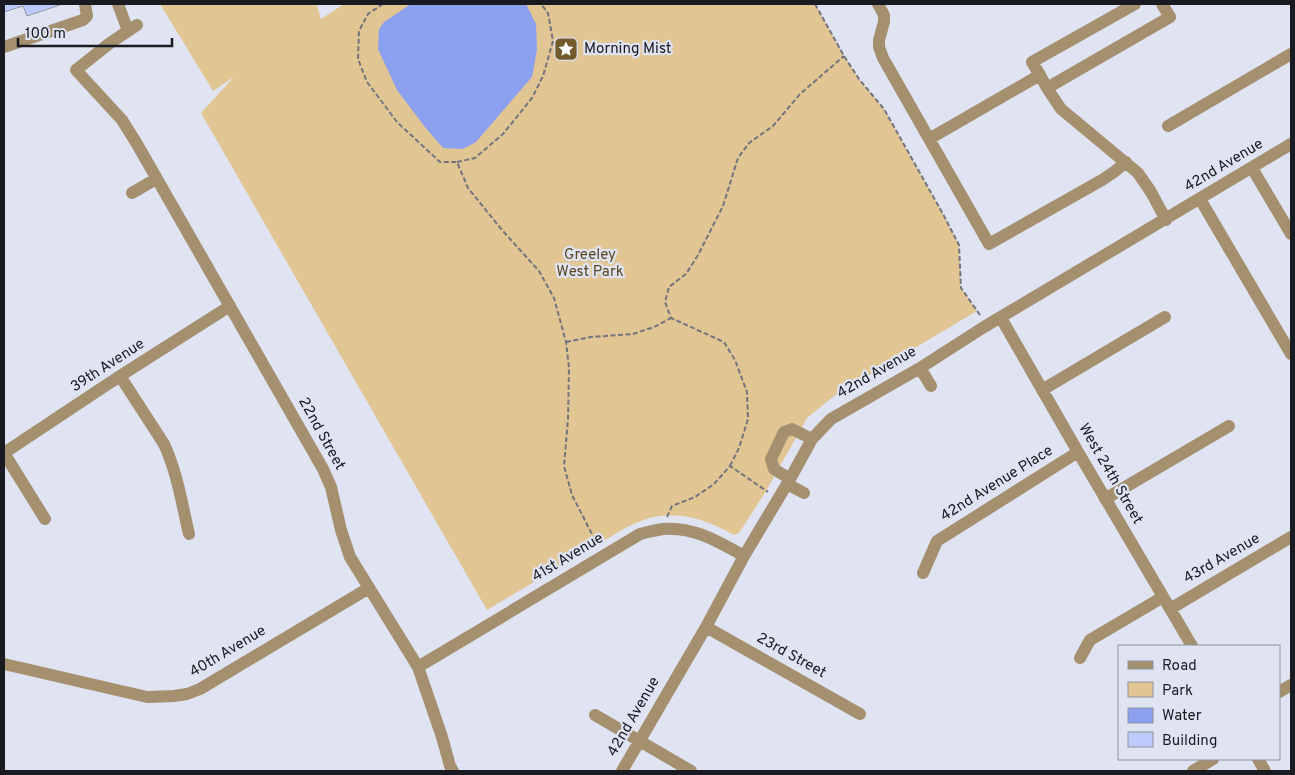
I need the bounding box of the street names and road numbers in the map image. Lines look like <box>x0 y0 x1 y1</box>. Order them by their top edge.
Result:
street label: 42nd Avenue <box>1181 135 1267 197</box>
street label: 39th Avenue <box>67 335 149 397</box>
street label: 42nd Avenue <box>834 343 920 403</box>
street label: 22nd Street <box>293 394 349 474</box>
street label: West 24th Street <box>1073 420 1147 528</box>
street label: 42nd Avenue Place <box>937 442 1057 526</box>
street label: 41st Avenue <box>529 529 607 587</box>
street label: 43rd Avenue <box>1180 529 1264 589</box>
street label: 40th Avenue <box>186 622 270 682</box>
street label: 23rd Street <box>753 629 829 683</box>
street label: 42nd Avenue <box>604 674 664 760</box>

